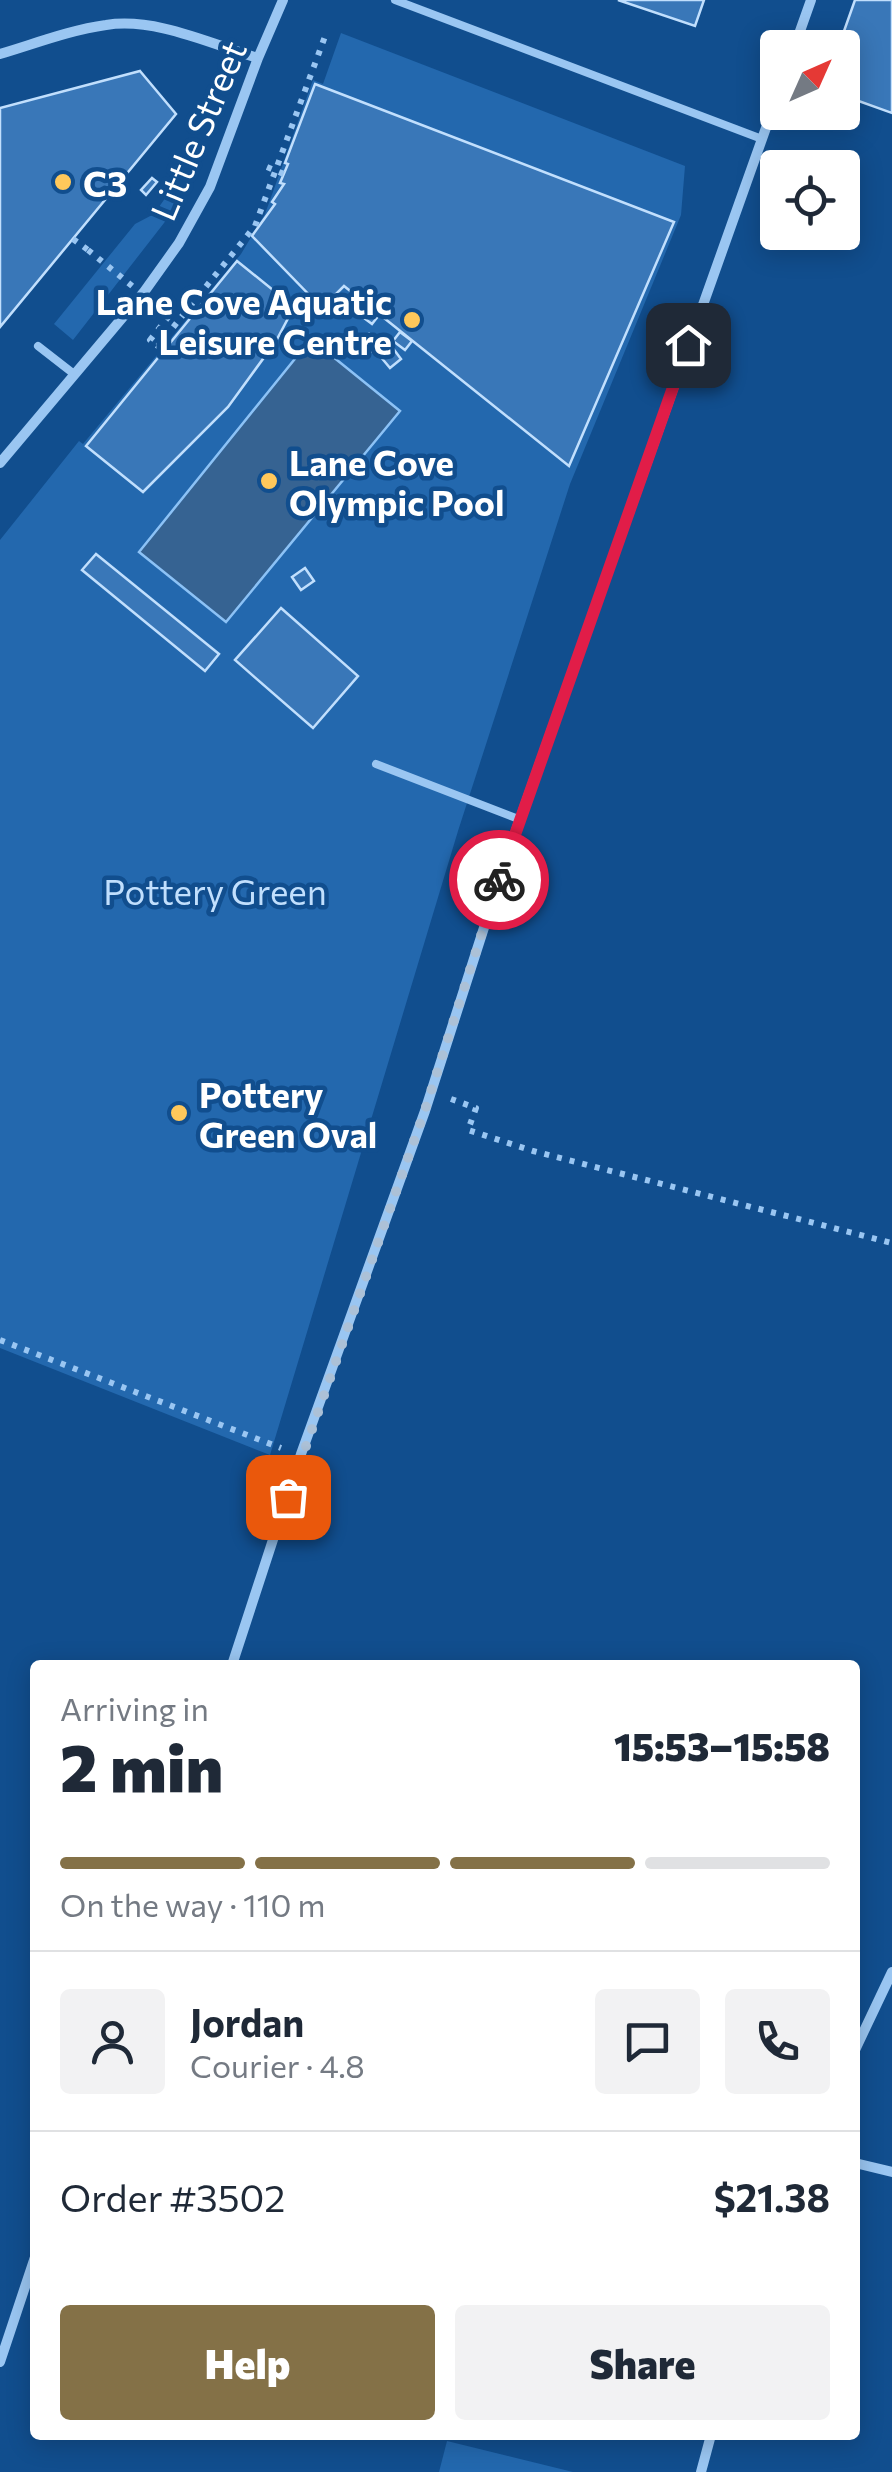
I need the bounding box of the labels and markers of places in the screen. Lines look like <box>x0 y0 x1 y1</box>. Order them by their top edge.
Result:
place label: C3 <box>83 161 127 204</box>
marker: C3 <box>52 171 74 193</box>
place label: Lane Cove Aquatic Leisure Centre <box>96 279 392 362</box>
pin <box>646 303 731 388</box>
marker: Lane Cove Aquatic Leisure Centre <box>401 309 423 331</box>
place label: Lane Cove Olympic Pool <box>289 440 504 523</box>
marker: Lane Cove Olympic Pool <box>258 470 280 492</box>
place label: Pottery Green Oval <box>199 1072 377 1155</box>
marker: Pottery Green Oval <box>168 1102 190 1124</box>
pin <box>246 1455 331 1540</box>

